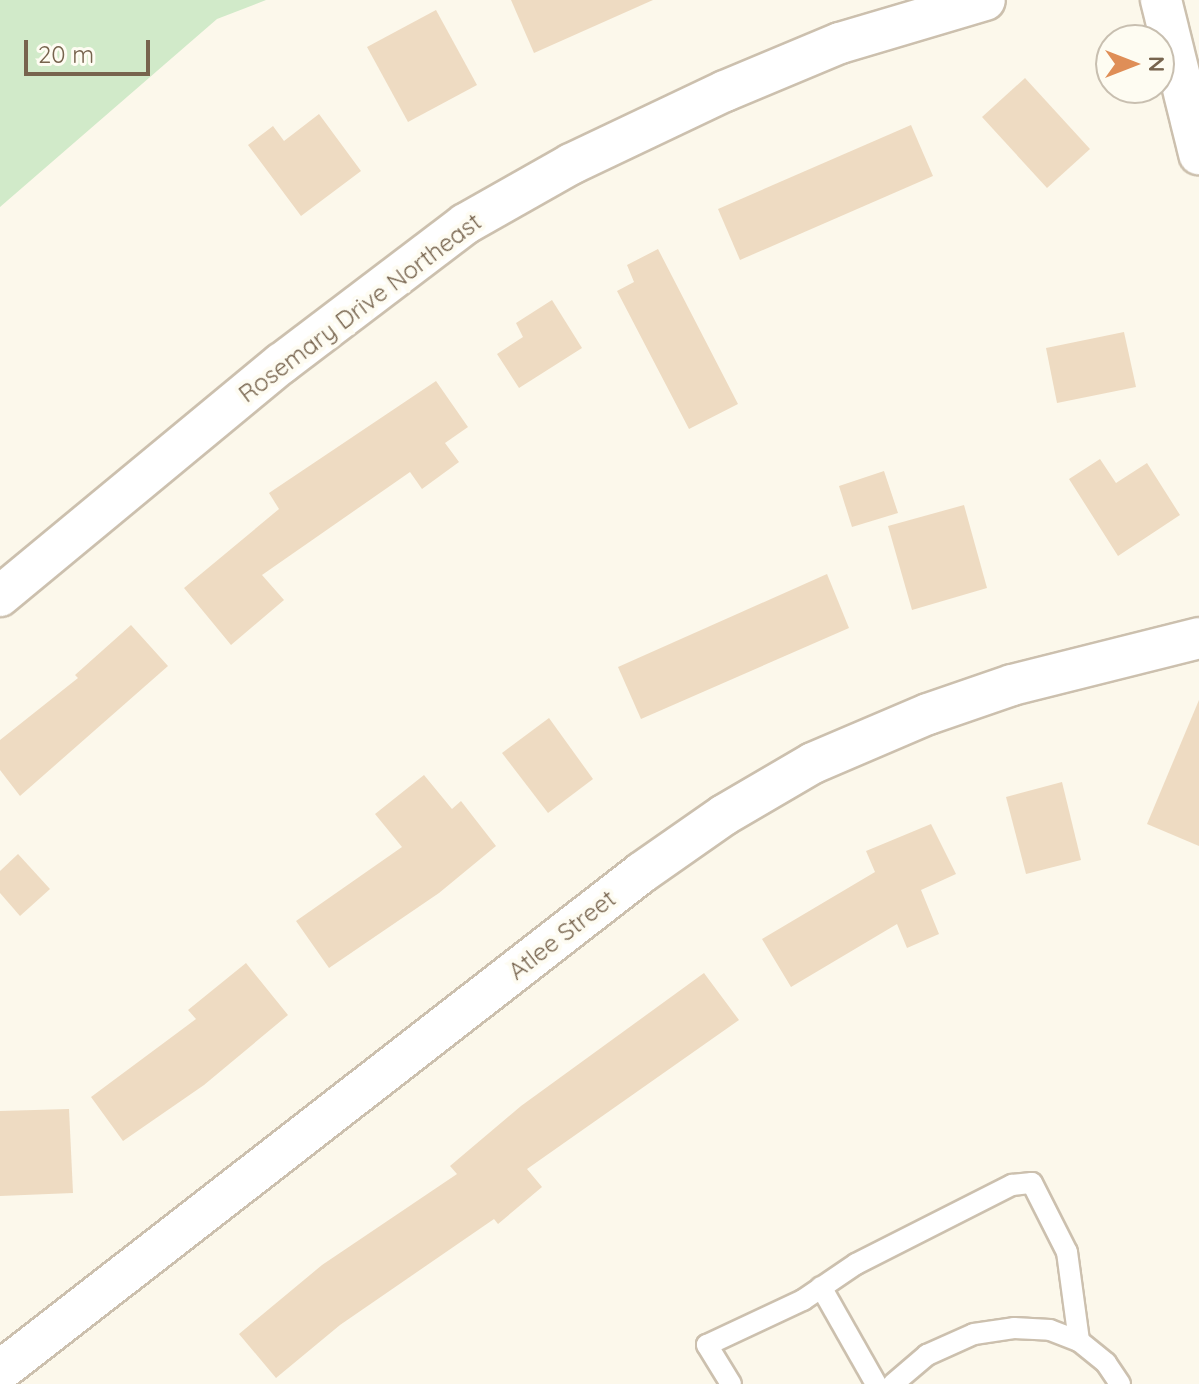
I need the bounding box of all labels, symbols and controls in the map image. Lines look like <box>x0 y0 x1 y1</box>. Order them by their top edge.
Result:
scale bar <box>28 24 154 74</box>
north arrow <box>1095 24 1175 104</box>
text: 20 m <box>38 39 94 69</box>
text: N <box>1143 56 1171 72</box>
street label: Rosemary Drive Northeast <box>233 207 487 409</box>
street label: Atlee Street <box>503 884 621 986</box>

